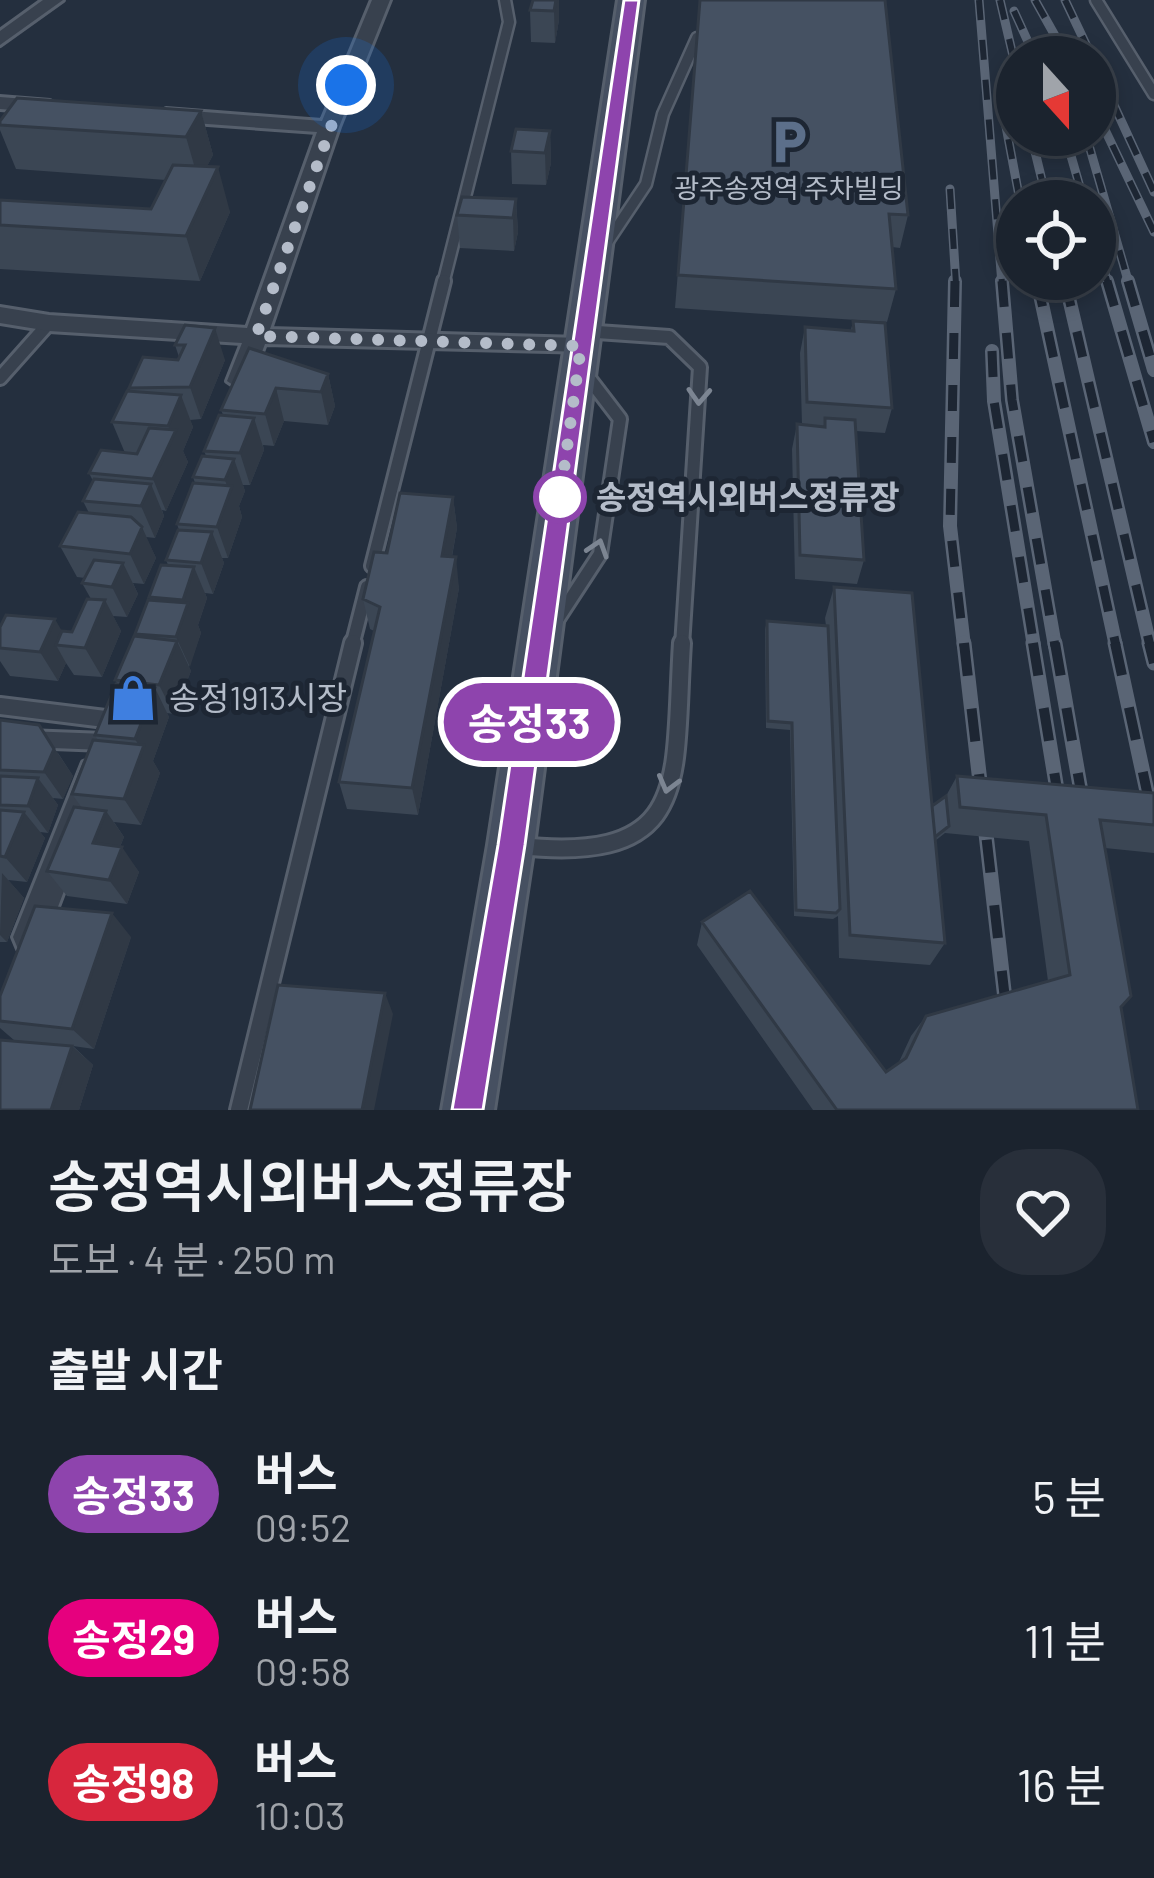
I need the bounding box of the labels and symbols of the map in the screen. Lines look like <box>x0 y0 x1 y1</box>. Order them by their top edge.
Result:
north arrow <box>996 36 1116 156</box>
your location <box>316 55 376 115</box>
parking icon: 광주송정역 주차빌딩 <box>764 117 814 167</box>
place label: 광주송정역 주차빌딩 <box>675 171 903 203</box>
one-way arrow <box>686 387 712 406</box>
marker: 송정역시외버스정류장 <box>535 472 585 522</box>
place label: 송정역시외버스정류장 <box>596 476 900 516</box>
one-way arrow <box>583 538 608 559</box>
shop icon: 송정1913시장 <box>108 673 158 723</box>
place label: 송정1913시장 <box>169 677 347 717</box>
line badge: 송정33 <box>445 683 613 761</box>
one-way arrow <box>658 773 683 794</box>

